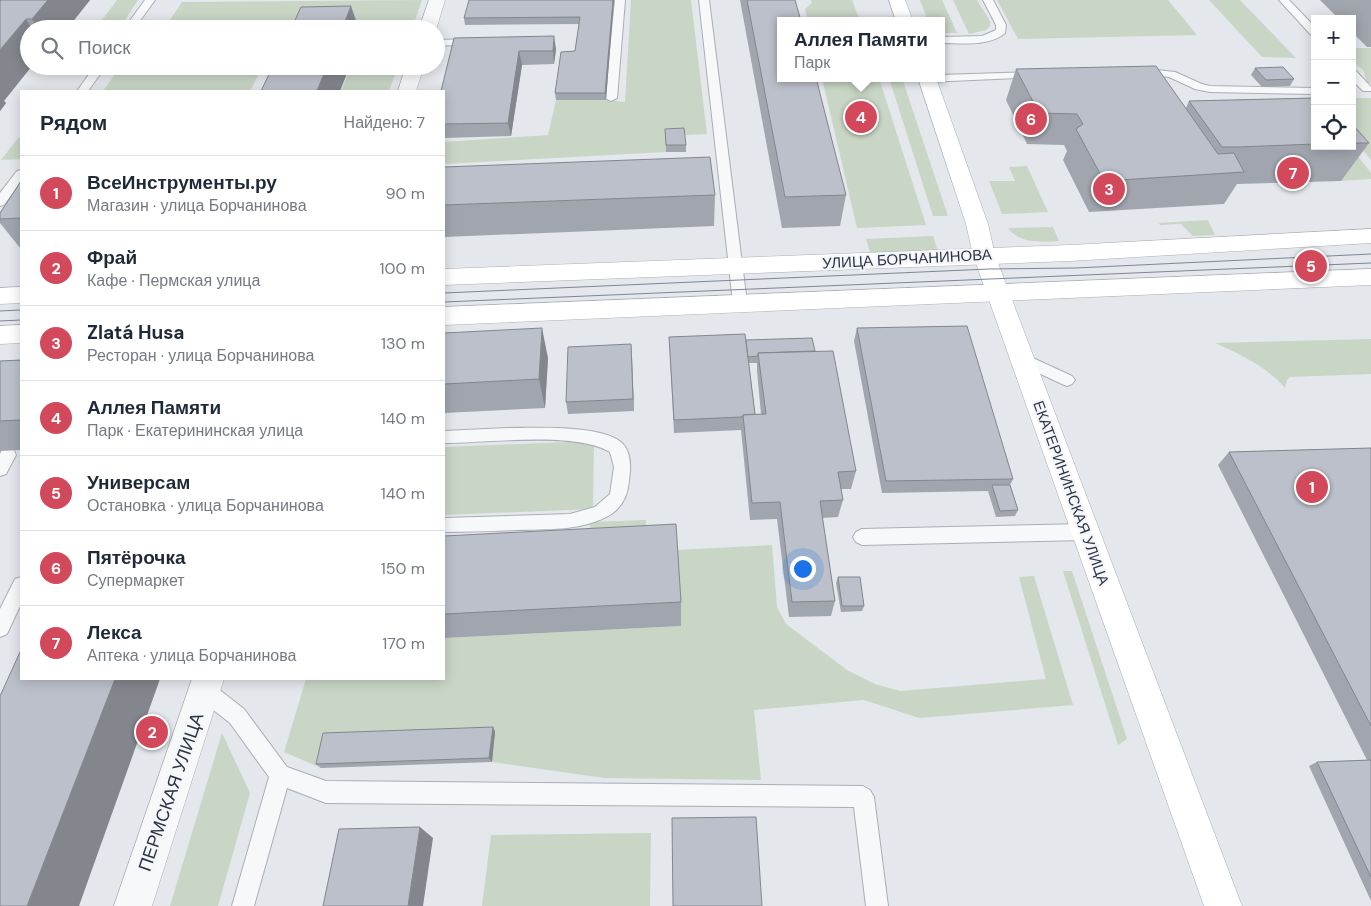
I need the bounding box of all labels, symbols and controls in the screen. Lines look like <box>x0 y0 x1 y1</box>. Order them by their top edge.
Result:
map controls <box>1311 15 1356 150</box>
button: + <box>1311 15 1356 60</box>
popup <box>777 17 945 82</box>
search box <box>20 20 445 75</box>
text: Аллея Памяти <box>794 27 928 52</box>
icon: search <box>38 34 66 62</box>
text: Поиск <box>78 35 131 60</box>
text: Парк <box>794 52 830 73</box>
button: − <box>1311 60 1356 105</box>
pin: 4 <box>845 98 877 136</box>
pin: 6 <box>1015 100 1047 138</box>
button: locate <box>1311 105 1356 150</box>
text: Рядом <box>40 109 107 137</box>
text: Найдено: 7 <box>344 112 425 133</box>
pin: 7 <box>1277 154 1309 192</box>
text: ВсеИнструменты.ру <box>87 170 277 195</box>
pin: 3 <box>1093 170 1125 208</box>
text: 1 <box>53 183 59 204</box>
text: 90 m <box>385 183 425 204</box>
text: Магазин · улица Борчанинова <box>87 195 307 216</box>
text: Фрай <box>87 245 137 270</box>
street label: УЛИЦА БОРЧАНИНОВА <box>822 245 992 273</box>
pin: 5 <box>1295 247 1327 285</box>
text: 2 <box>51 258 61 279</box>
text: 100 m <box>380 258 425 279</box>
text: Кафе · Пермская улица <box>87 270 260 291</box>
text: Zlatá Husa <box>87 320 184 345</box>
text: 3 <box>51 333 61 354</box>
text: 130 m <box>381 333 425 354</box>
text: Ресторан · улица Борчанинова <box>87 345 314 366</box>
text: Аллея Памяти <box>87 395 221 420</box>
street label: ЕКАТЕРИНИНСКАЯ УЛИЦА <box>1028 398 1114 588</box>
text: 4 <box>51 408 61 429</box>
text: 140 m <box>381 408 425 429</box>
text: Парк · Екатерининская улица <box>87 420 303 441</box>
pin: 1 <box>1296 468 1328 506</box>
text: Универсам <box>87 470 190 495</box>
text: 5 <box>51 483 61 504</box>
text: 140 m <box>381 483 425 504</box>
text: Остановка · улица Борчанинова <box>87 495 324 516</box>
text: Пятёрочка <box>87 545 185 570</box>
your location <box>790 556 816 582</box>
text: 6 <box>51 558 61 579</box>
text: 150 m <box>381 558 425 579</box>
text: Супермаркет <box>87 570 185 591</box>
text: Лекса <box>87 620 142 645</box>
text: 7 <box>52 633 60 654</box>
text: 170 m <box>382 633 425 654</box>
text: Аптека · улица Борчанинова <box>87 645 296 666</box>
street label: ПЕРМСКАЯ УЛИЦА <box>133 710 209 874</box>
pin: 2 <box>136 713 168 751</box>

